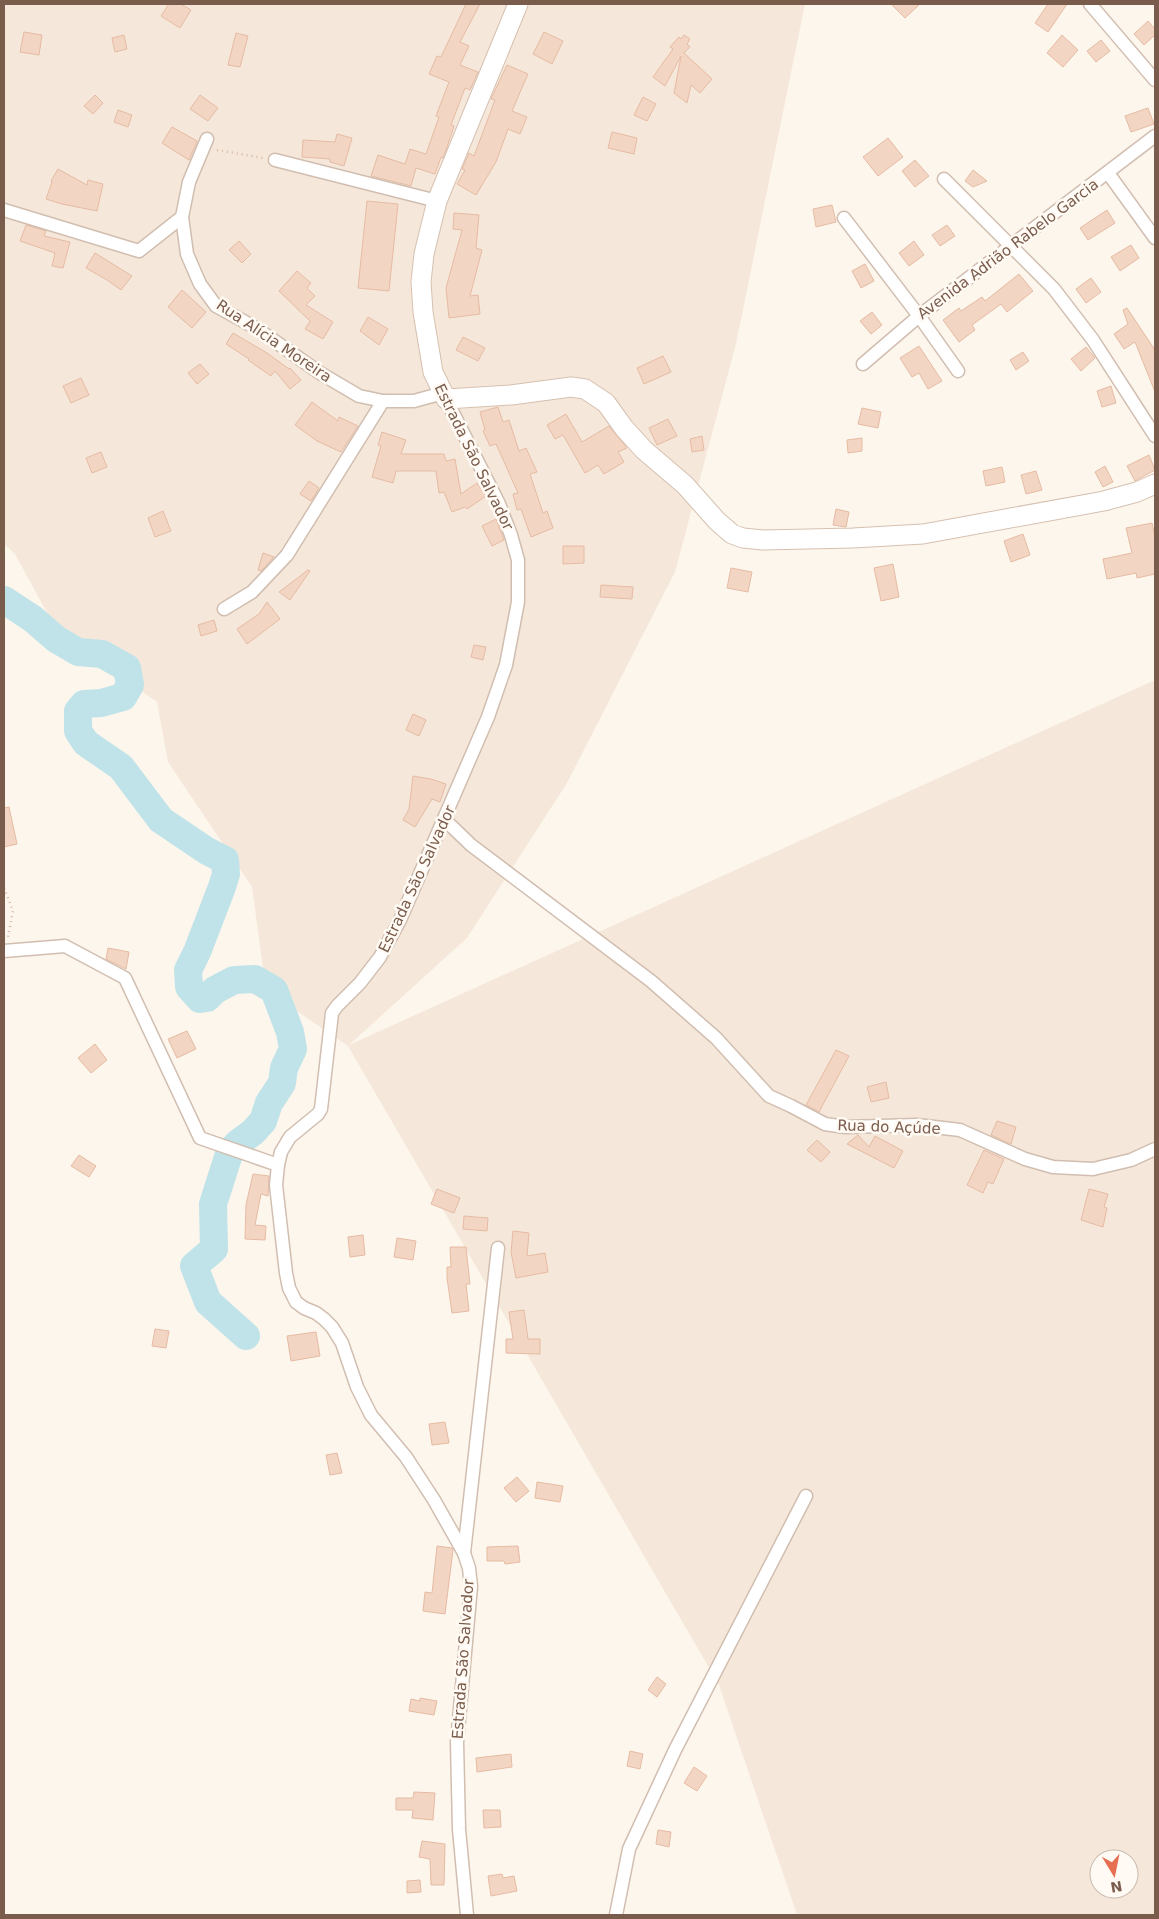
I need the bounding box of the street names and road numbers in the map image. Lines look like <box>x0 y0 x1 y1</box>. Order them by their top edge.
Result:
street label: Avenida Adrião Rabelo Garcia <box>914 175 1102 323</box>
street label: Rua Alícia Moreira <box>213 296 335 386</box>
street label: Estrada São Salvador <box>431 381 518 534</box>
street label: Estrada São Salvador <box>375 802 459 956</box>
street label: Rua do Açúde <box>837 1116 941 1138</box>
street label: Estrada São Salvador <box>448 1577 478 1740</box>

